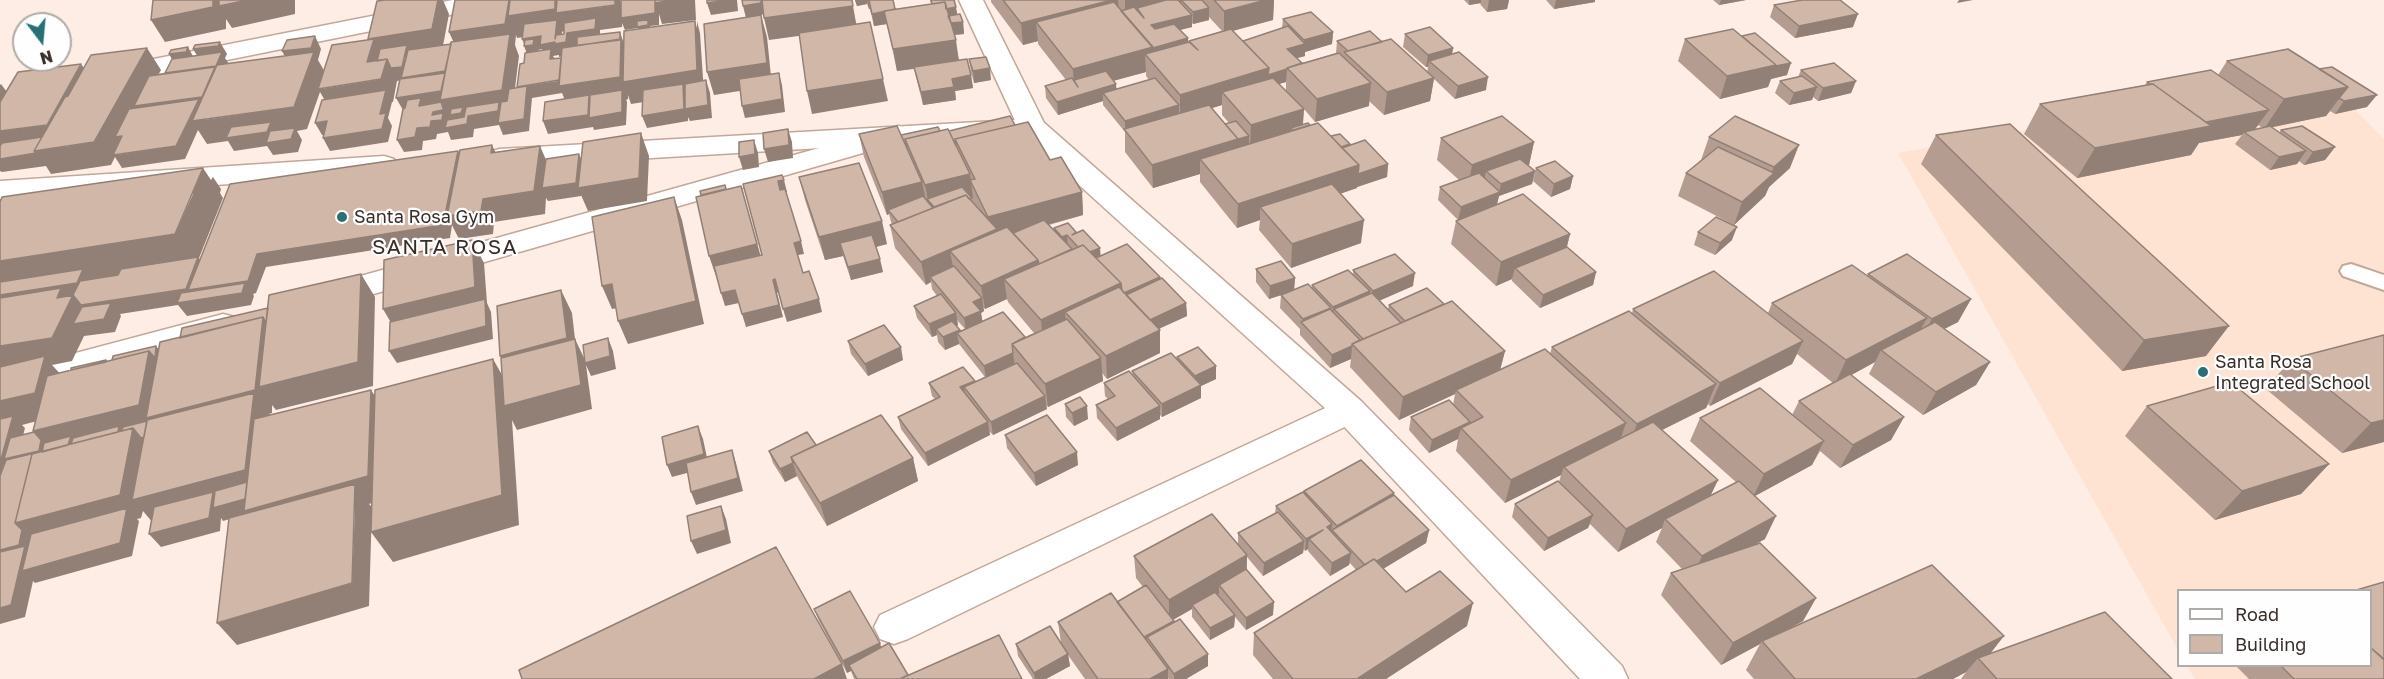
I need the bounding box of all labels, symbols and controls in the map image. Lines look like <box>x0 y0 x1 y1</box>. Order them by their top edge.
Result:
north arrow <box>12 12 72 72</box>
text: N <box>38 46 55 69</box>
place label: Santa Rosa Gym <box>354 206 494 228</box>
marker: Santa Rosa Gym <box>335 210 349 224</box>
district label: SANTA ROSA <box>372 234 518 260</box>
place label: Santa Rosa Integrated School <box>2215 351 2370 394</box>
marker: Santa Rosa Integrated School <box>2196 365 2210 379</box>
legend <box>2177 589 2372 667</box>
text: Road <box>2235 603 2279 625</box>
text: Building <box>2235 633 2306 655</box>

